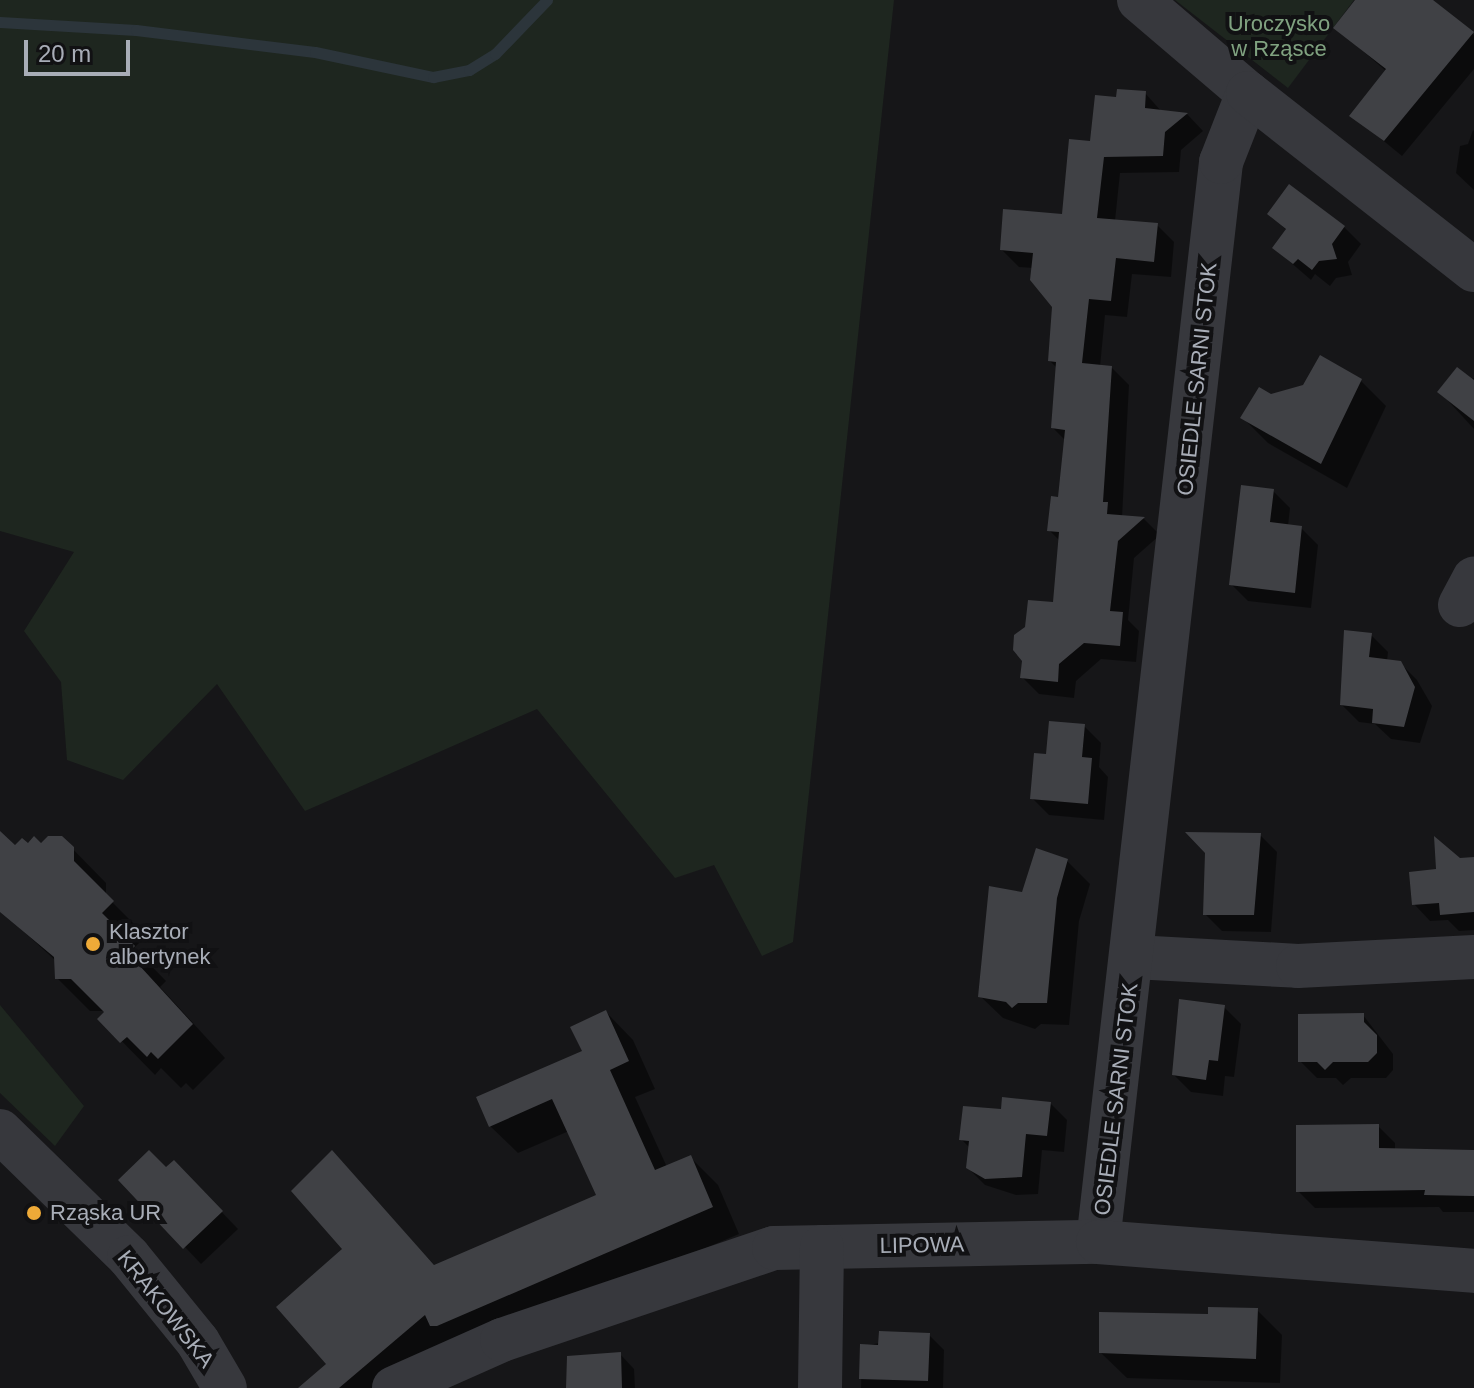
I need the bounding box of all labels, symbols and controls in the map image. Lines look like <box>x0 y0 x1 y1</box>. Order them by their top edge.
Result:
park label: Uroczysko w Rząsce <box>1228 10 1330 62</box>
scale bar <box>28 24 134 74</box>
text: 20 m <box>38 40 91 67</box>
street label: OSIEDLE SARNI STOK <box>1172 261 1222 497</box>
place label: Klasztor albertynek <box>109 918 211 970</box>
marker: Klasztor albertynek <box>84 935 102 953</box>
street label: OSIEDLE SARNI STOK <box>1089 981 1143 1217</box>
place label: Rząska UR <box>50 1200 161 1226</box>
marker: Rząska UR <box>25 1204 43 1222</box>
street label: LIPOWA <box>879 1231 965 1259</box>
street label: KRAKOWSKA <box>112 1245 220 1373</box>

